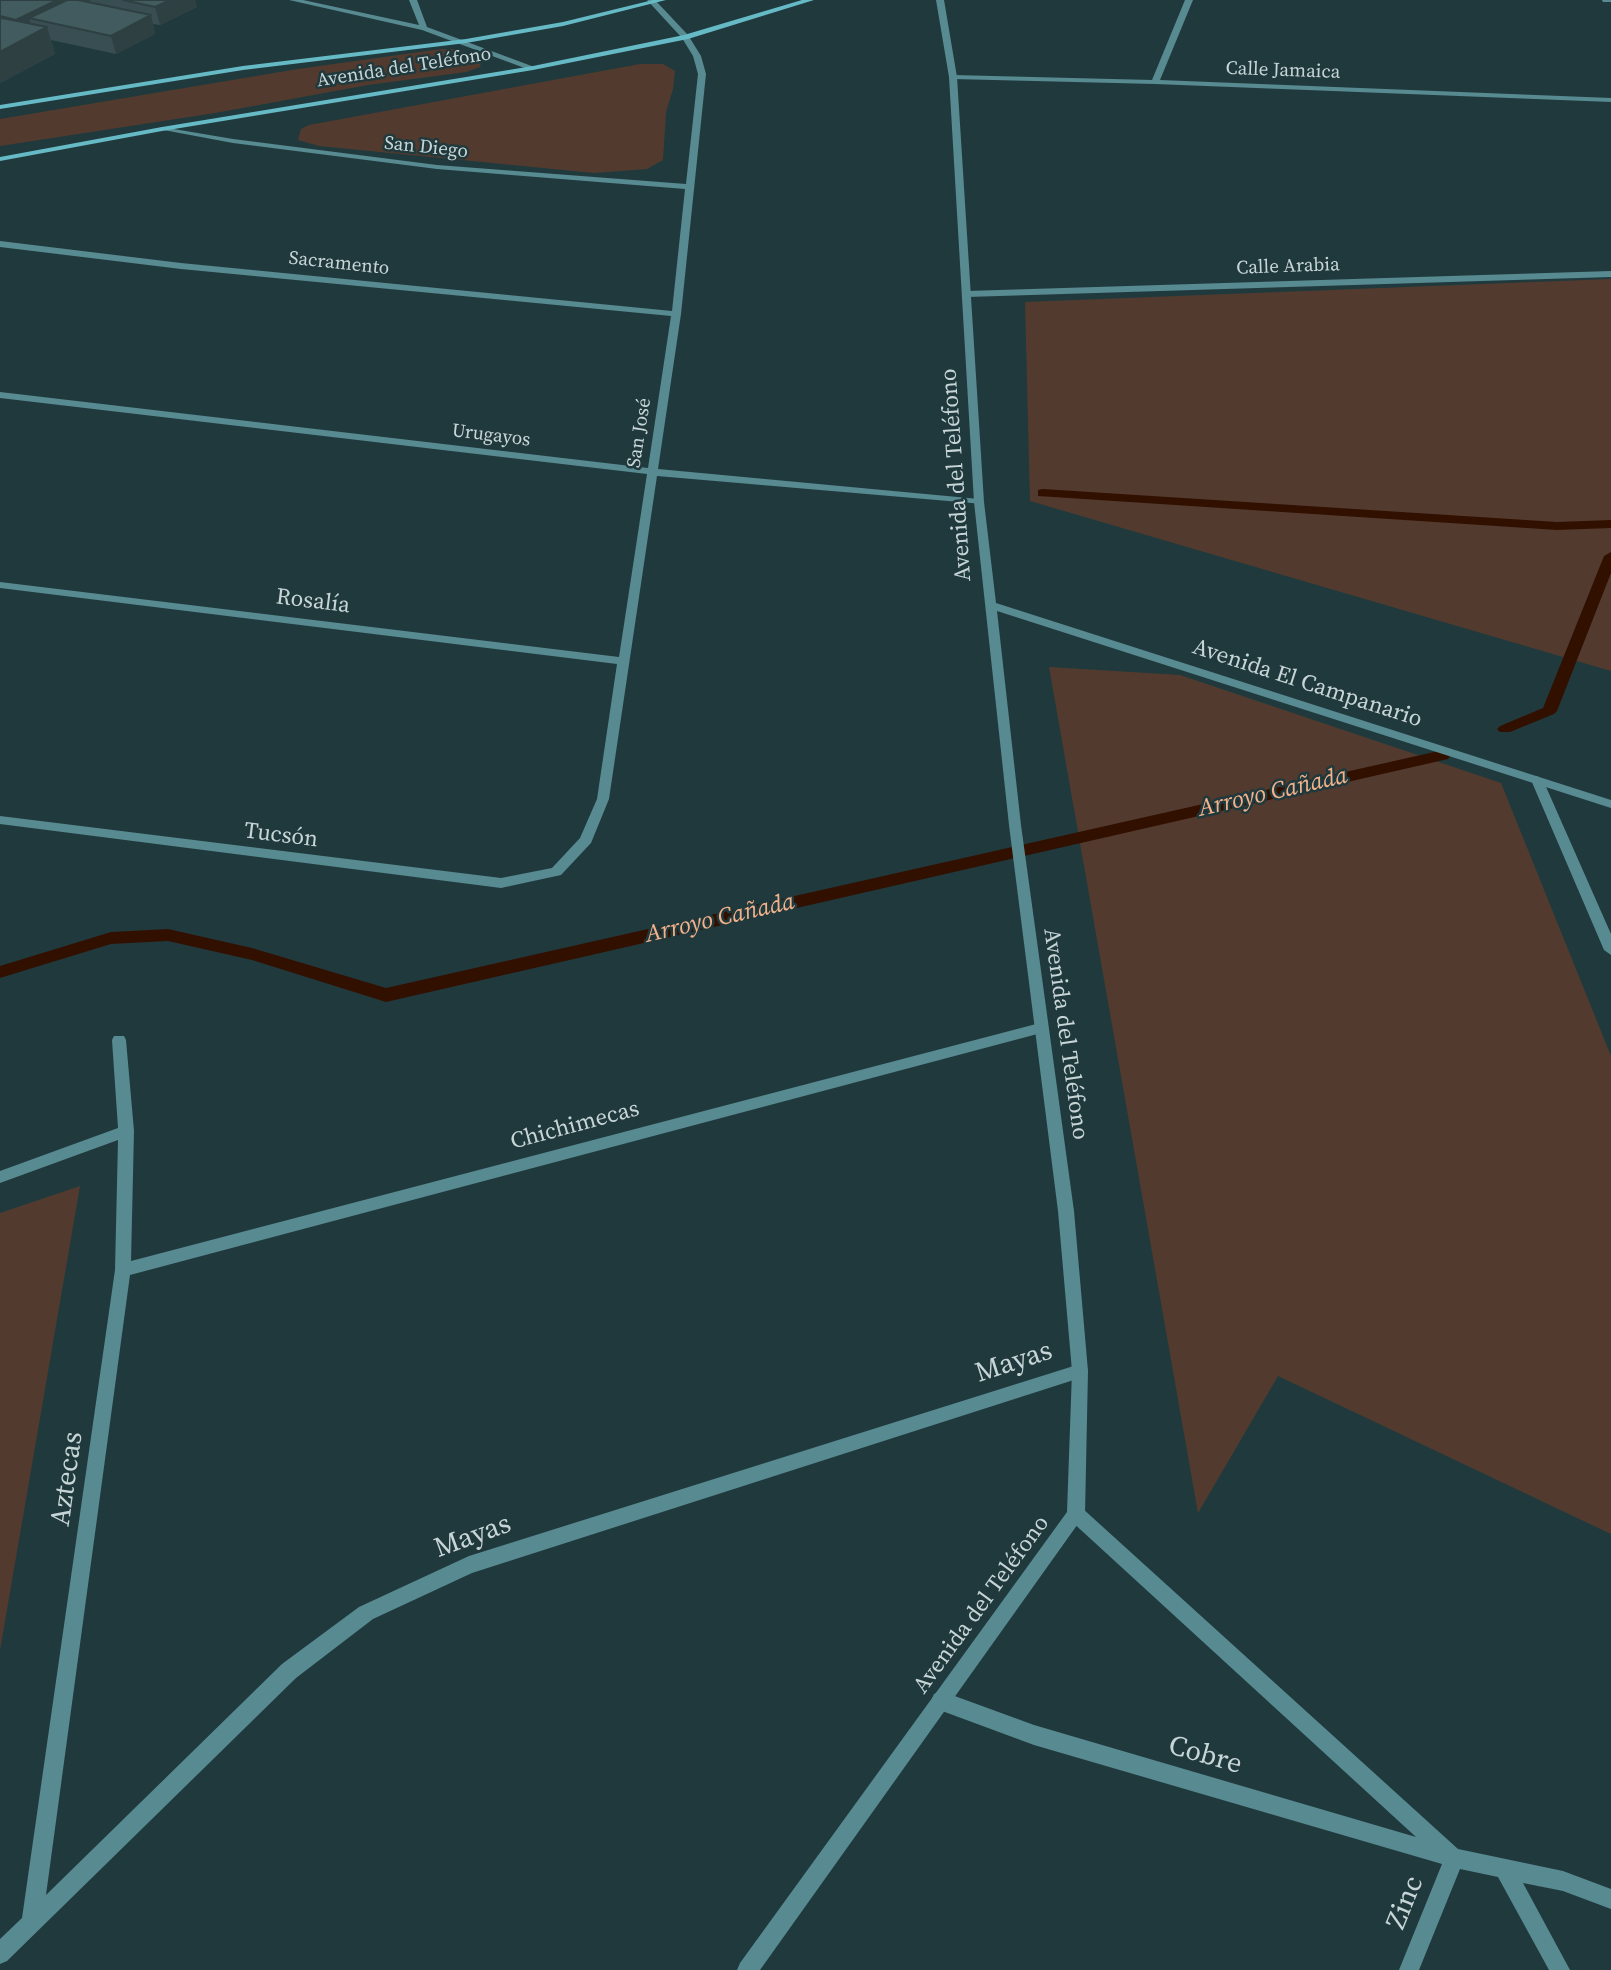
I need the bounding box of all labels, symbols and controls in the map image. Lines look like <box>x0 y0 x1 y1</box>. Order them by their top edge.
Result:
street label: Avenida del Teléfono <box>315 43 493 93</box>
street label: Calle Jamaica <box>1225 58 1341 84</box>
street label: San Diego <box>383 132 469 164</box>
street label: Sacramento <box>288 247 390 281</box>
street label: Calle Arabia <box>1236 254 1340 280</box>
street label: Avenida del Teléfono <box>936 368 978 582</box>
street label: San José <box>623 396 657 470</box>
street label: Urugayos <box>450 420 532 452</box>
street label: Rosalía <box>274 584 352 620</box>
street label: Avenida El Campanario <box>1189 634 1425 734</box>
water label: Arroyo Cañada <box>1196 762 1350 824</box>
street label: Tucsón <box>242 818 320 854</box>
water label: Arroyo Cañada <box>643 888 797 950</box>
street label: Avenida del Teléfono <box>1036 926 1094 1142</box>
street label: Chichimecas <box>508 1096 642 1156</box>
street label: Mayas <box>971 1335 1057 1391</box>
street label: Aztecas <box>45 1430 91 1528</box>
street label: Mayas <box>430 1508 516 1566</box>
street label: Avenida del Teléfono <box>908 1511 1056 1699</box>
street label: Cobre <box>1164 1730 1246 1782</box>
street label: Zinc <box>1380 1871 1432 1935</box>

